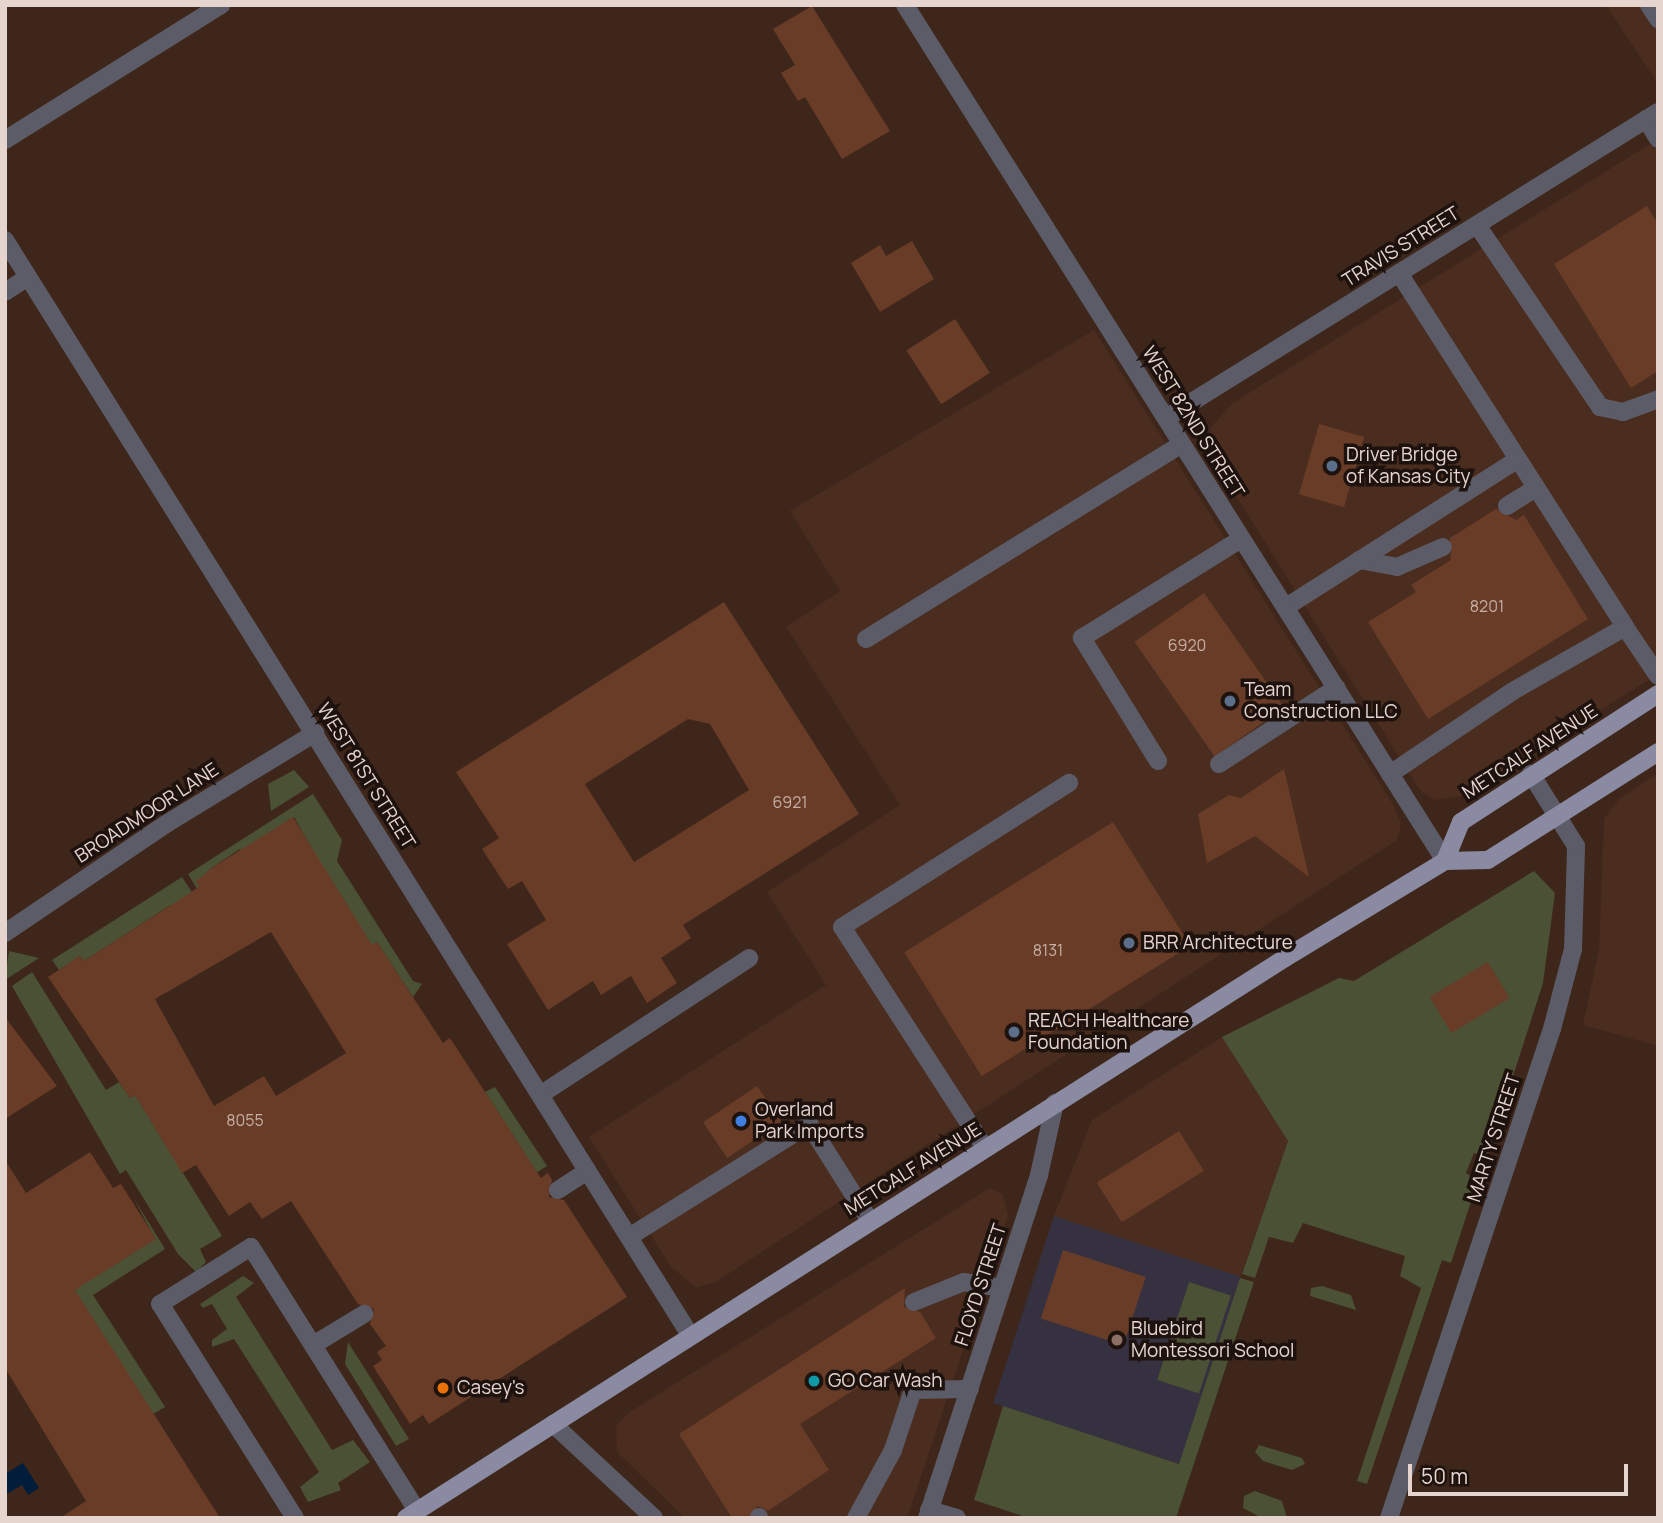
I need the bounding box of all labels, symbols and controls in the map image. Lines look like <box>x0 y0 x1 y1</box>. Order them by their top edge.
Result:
street label: TRAVIS STREET <box>1338 202 1464 292</box>
street label: WEST 82ND STREET <box>1137 342 1249 502</box>
place label: Driver Bridge of Kansas City <box>1346 444 1471 488</box>
marker: Driver Bridge of Kansas City <box>1324 458 1340 474</box>
house number: 8201 <box>1470 596 1504 616</box>
house number: 6920 <box>1168 635 1206 655</box>
place label: Team Construction LLC <box>1244 679 1398 723</box>
marker: Team Construction LLC <box>1222 693 1238 709</box>
street label: WEST 81ST STREET <box>312 699 420 853</box>
street label: METCALF AVENUE <box>1458 700 1602 804</box>
street label: BROADMOOR LANE <box>71 758 223 868</box>
house number: 6921 <box>772 792 808 812</box>
place label: BRR Architecture <box>1143 932 1293 954</box>
marker: BRR Architecture <box>1121 935 1137 951</box>
house number: 8131 <box>1033 940 1063 960</box>
place label: REACH Healthcare Foundation <box>1028 1010 1189 1054</box>
marker: REACH Healthcare Foundation <box>1006 1024 1022 1040</box>
street label: MARTY STREET <box>1462 1071 1526 1205</box>
place label: Overland Park Imports <box>755 1099 864 1143</box>
house number: 8055 <box>226 1110 264 1130</box>
marker: Overland Park Imports <box>733 1113 749 1129</box>
street label: METCALF AVENUE <box>841 1118 985 1220</box>
street label: FLOYD STREET <box>951 1221 1011 1349</box>
place label: Bluebird Montessori School <box>1131 1318 1295 1362</box>
marker: Bluebird Montessori School <box>1109 1332 1125 1348</box>
place label: GO Car Wash <box>828 1370 942 1392</box>
marker: GO Car Wash <box>806 1373 822 1389</box>
place label: Casey's <box>457 1377 525 1399</box>
marker: Casey's <box>435 1380 451 1396</box>
scale bar <box>1411 1450 1632 1494</box>
text: 50 m <box>1421 1462 1468 1490</box>

